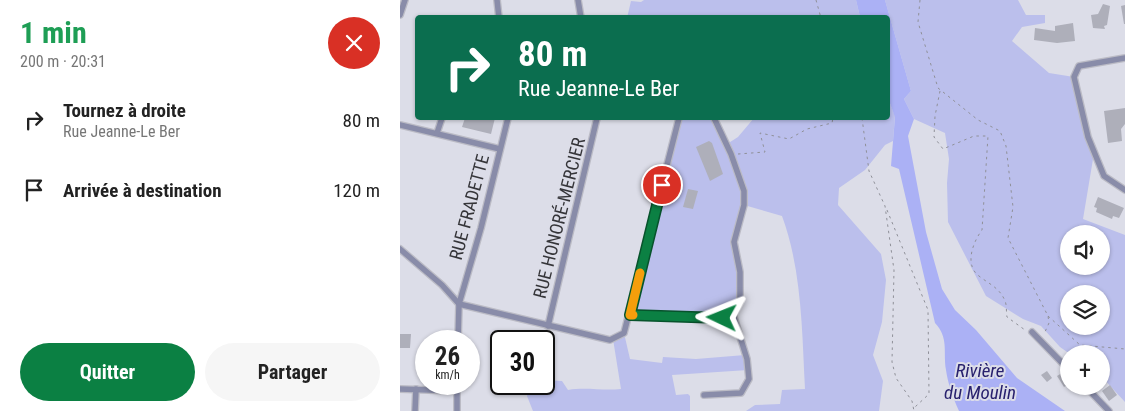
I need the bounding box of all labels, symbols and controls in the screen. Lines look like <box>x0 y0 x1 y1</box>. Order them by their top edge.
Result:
text: 1 min <box>20 15 87 50</box>
button: close <box>328 17 380 69</box>
text: 80 m <box>518 34 587 75</box>
icon: right <box>435 35 500 100</box>
text: 200 m · 20:31 <box>20 52 106 71</box>
text: Rue Jeanne-Le Ber <box>518 76 679 101</box>
text: Tournez à droite <box>63 99 186 122</box>
icon: right <box>20 106 48 134</box>
text: 80 m <box>343 109 380 132</box>
text: Rue Jeanne-Le Ber <box>63 122 180 141</box>
street label: RUE HONORÉ-MERCIER <box>529 135 589 301</box>
street label: RUE FRADETTE <box>445 152 493 262</box>
pin <box>641 164 683 206</box>
icon: arrive <box>648 171 676 199</box>
icon: arrive <box>20 176 48 204</box>
text: Arrivée à destination <box>63 179 222 202</box>
text: 120 m <box>333 179 380 202</box>
map controls <box>1060 225 1110 395</box>
button: sound <box>1060 225 1110 275</box>
button: layers <box>1060 285 1110 335</box>
position arrow <box>695 291 747 343</box>
speed limit sign: 30 <box>490 330 555 395</box>
text: 26 <box>435 342 460 371</box>
button: Quitter <box>20 343 195 401</box>
button: Partager <box>205 343 380 401</box>
button: + <box>1060 345 1110 395</box>
water label: Rivière du Moulin <box>944 359 1016 404</box>
text: km/h <box>435 368 460 382</box>

